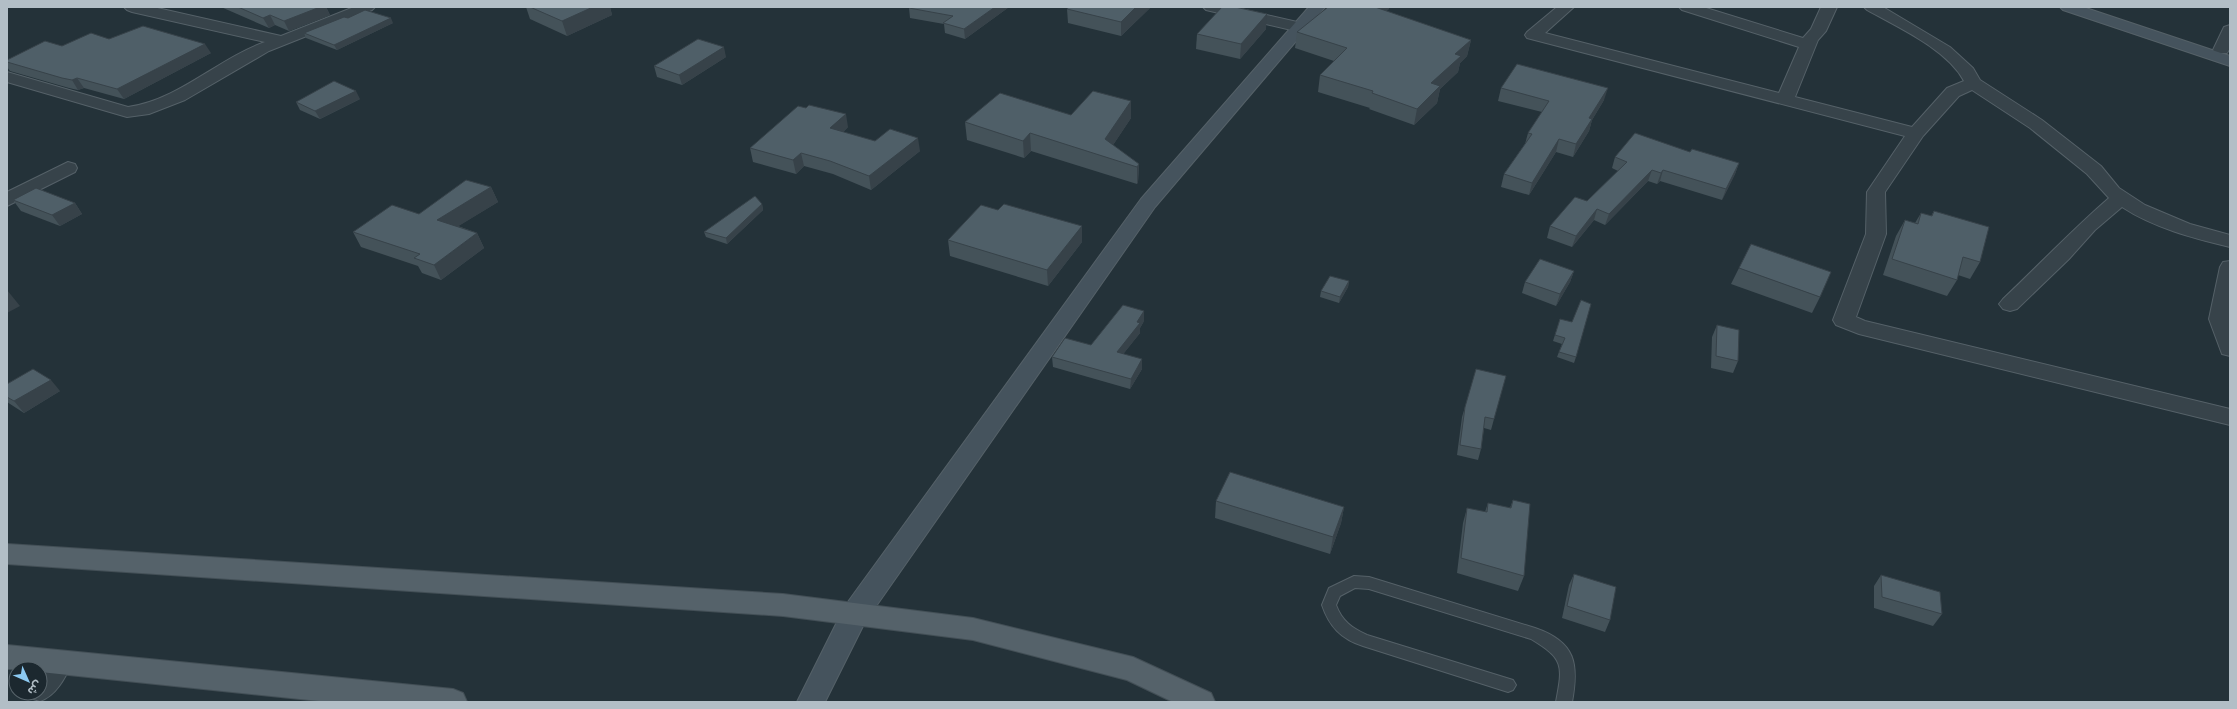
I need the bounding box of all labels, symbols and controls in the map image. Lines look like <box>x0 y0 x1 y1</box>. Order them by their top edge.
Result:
north arrow <box>8 661 48 701</box>
text: ش <box>25 678 45 698</box>

